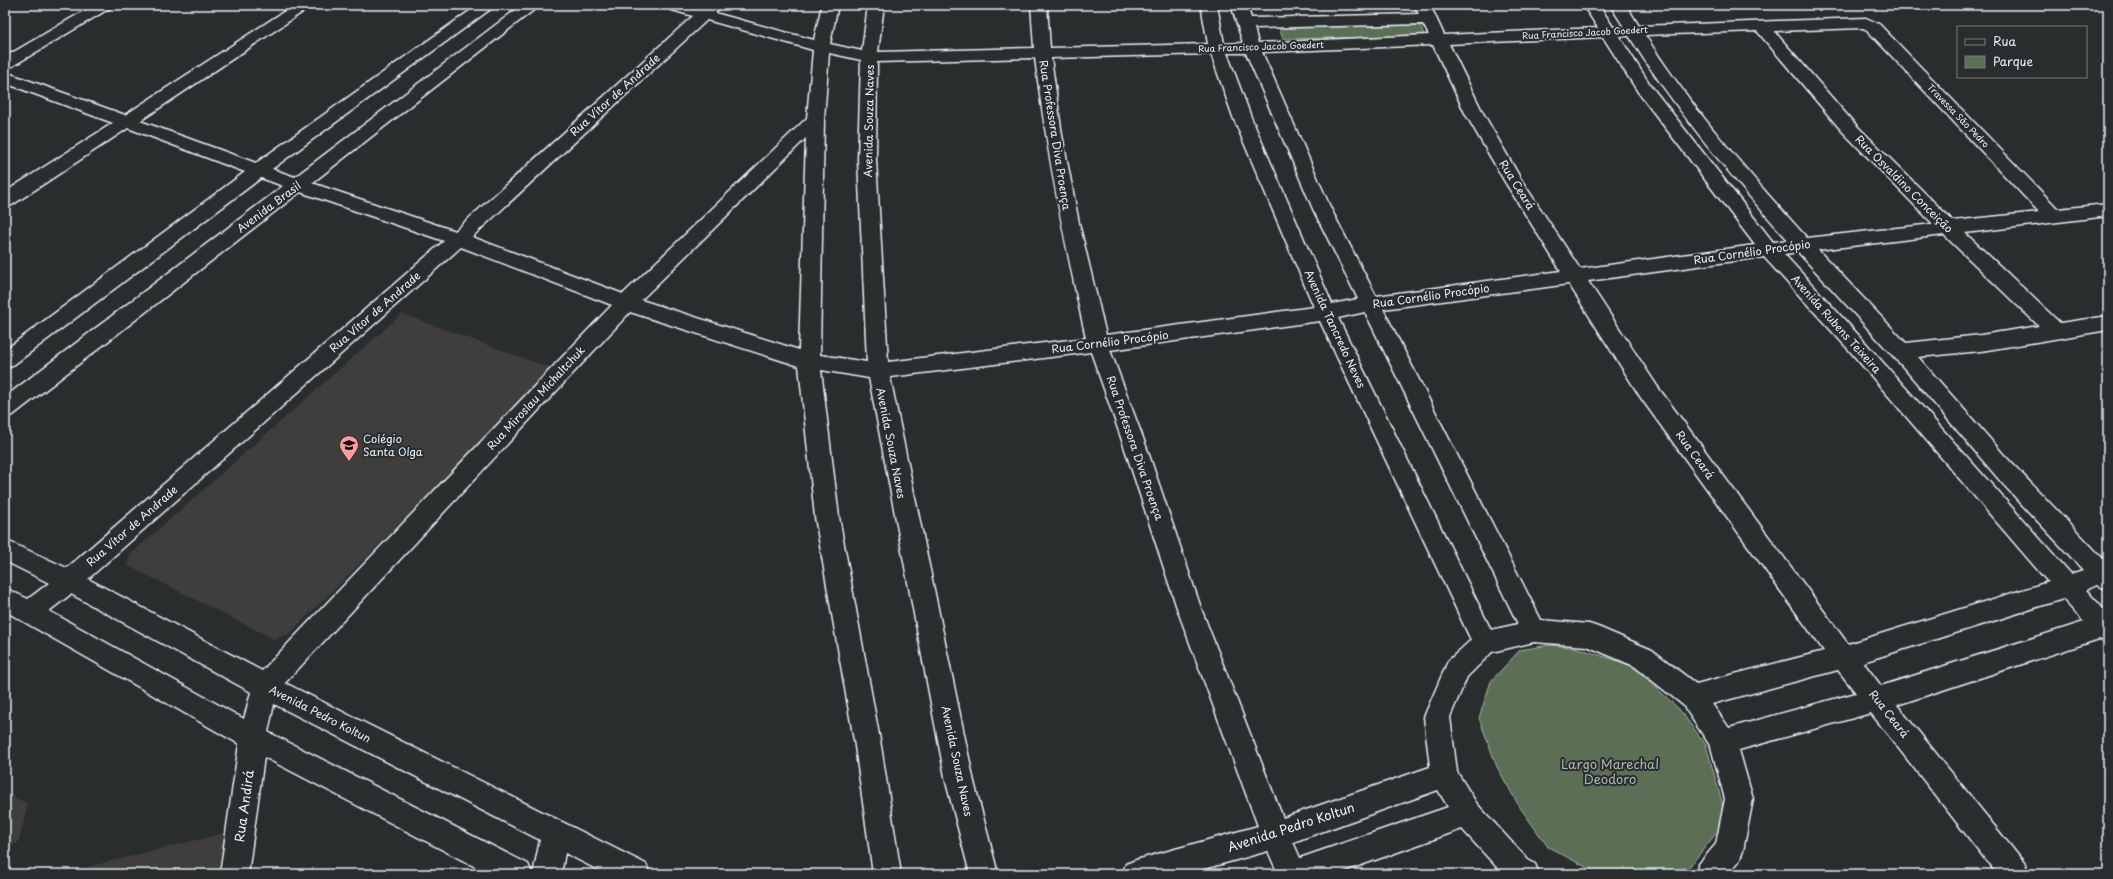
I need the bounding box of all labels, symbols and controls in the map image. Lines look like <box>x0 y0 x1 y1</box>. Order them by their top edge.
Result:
street label: Rua Francisco Jacob Goedert <box>1522 22 1648 42</box>
legend <box>1957 26 2087 78</box>
text: Rua <box>1993 32 2017 50</box>
street label: Rua Francisco Jacob Goedert <box>1198 37 1324 55</box>
street label: Rua Vítor de Andrade <box>566 49 664 140</box>
text: Parque <box>1993 52 2033 70</box>
street label: Rua Professora Diva Proença <box>1035 59 1076 211</box>
street label: Avenida Souza Naves <box>859 65 878 177</box>
street label: Travessa São Pedro <box>1924 80 1993 150</box>
street label: Rua Osvaldino Conceição <box>1852 131 1957 236</box>
street label: Rua Ceará <box>1495 156 1540 213</box>
street label: Avenida Brasil <box>233 177 304 236</box>
street label: Rua Cornélio Procópio <box>1692 235 1811 268</box>
street label: Rua Vítor de Andrade <box>325 267 424 356</box>
street label: Avenida Tancredo Neves <box>1301 267 1370 391</box>
street label: Avenida Rubens Teixeira <box>1787 271 1885 377</box>
street label: Rua Cornélio Procópio <box>1371 279 1490 312</box>
street label: Rua Cornélio Procópio <box>1050 326 1169 357</box>
street label: Rua Miroslau Michaltchuk <box>483 341 589 454</box>
street label: Rua Professora Diva Proença <box>1103 373 1168 522</box>
street label: Avenida Souza Naves <box>872 386 911 500</box>
street label: Rua Ceará <box>1672 427 1719 483</box>
place label: Colégio Santa Olga <box>363 430 423 460</box>
school or university icon: Colégio Santa Olga <box>338 434 360 462</box>
street label: Rua Vítor de Andrade <box>82 481 181 570</box>
street label: Avenida Pedro Koltun <box>266 681 374 747</box>
street label: Rua Ceará <box>1865 686 1913 741</box>
street label: Avenida Souza Naves <box>937 704 978 818</box>
park label: Largo Marechal Deodoro <box>1561 754 1659 788</box>
street label: Rua Andirá <box>229 768 258 843</box>
street label: Avenida Pedro Koltun <box>1225 797 1357 856</box>

